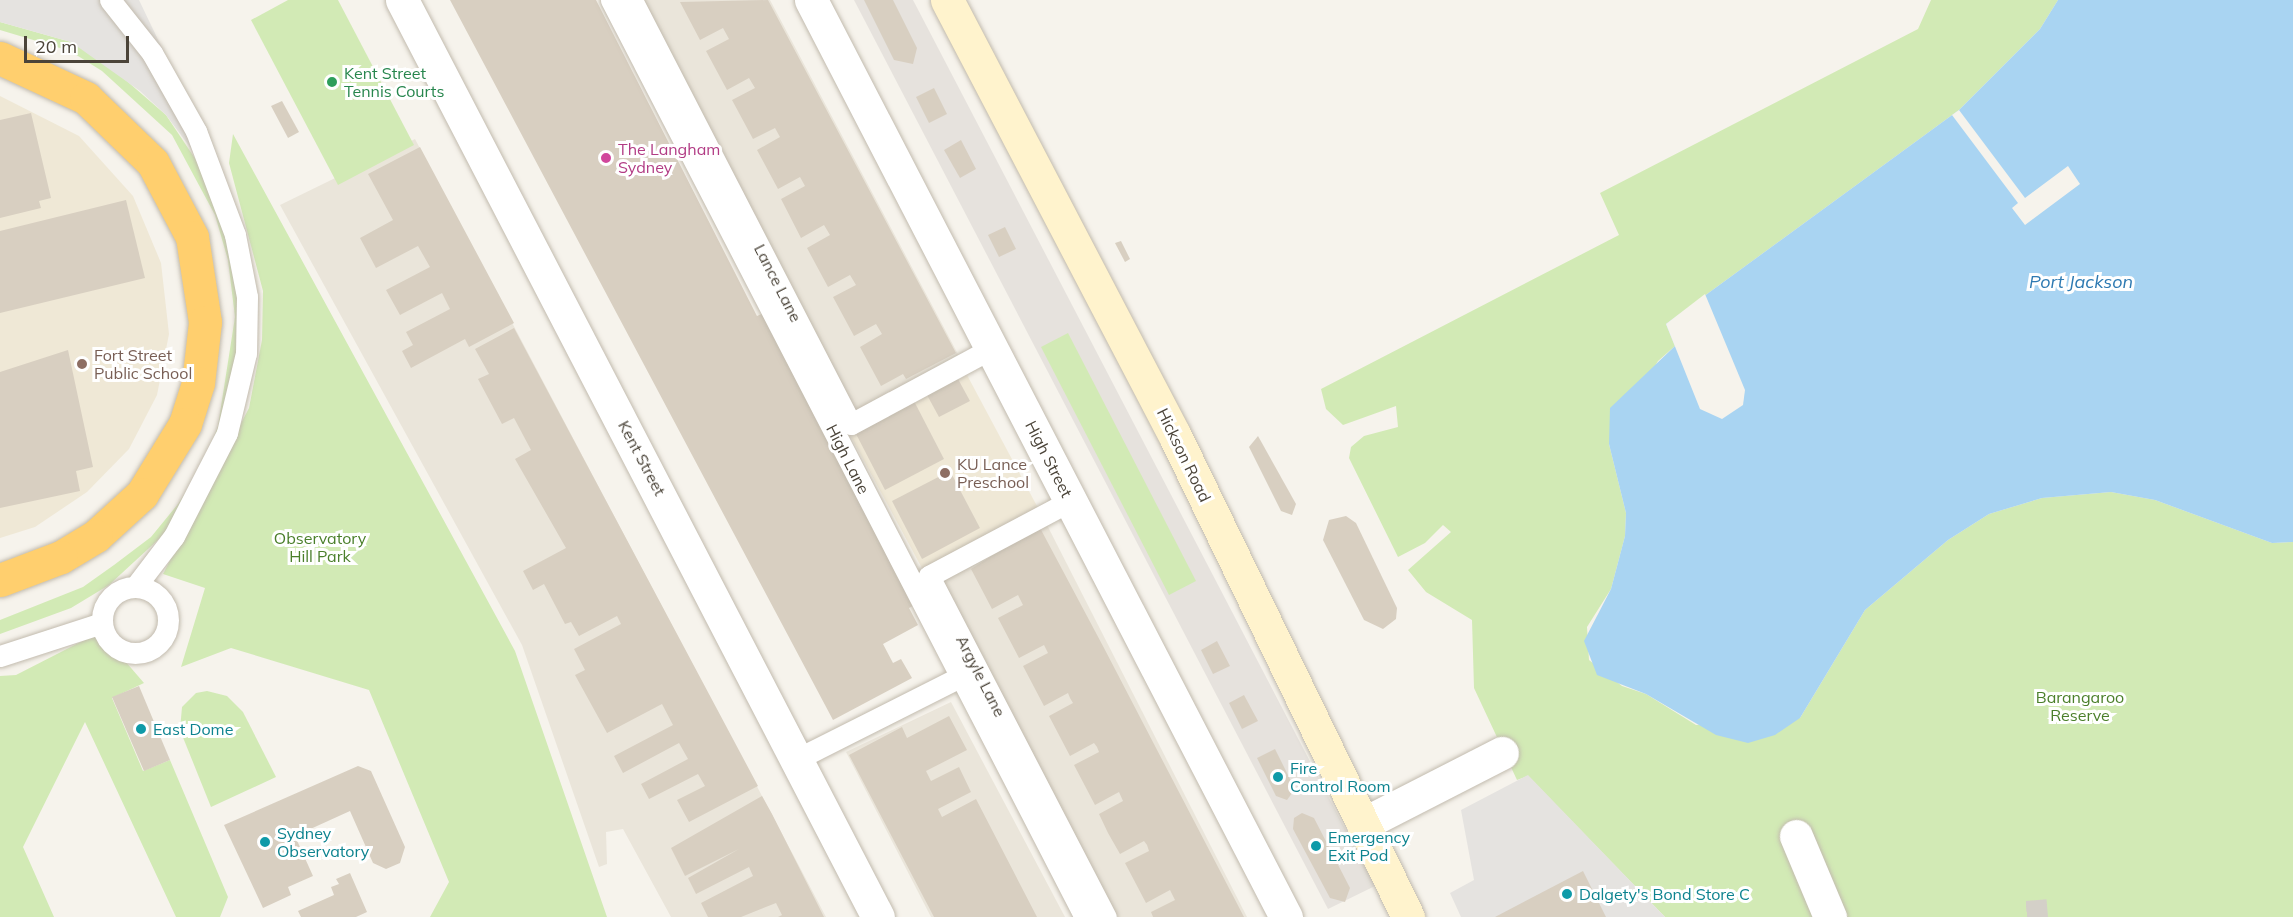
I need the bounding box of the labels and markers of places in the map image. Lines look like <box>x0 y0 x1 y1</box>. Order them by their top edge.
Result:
place label: Kent Street Tennis Courts <box>344 63 444 101</box>
marker: Kent Street Tennis Courts <box>325 75 339 89</box>
place label: The Langham Sydney <box>618 139 720 177</box>
marker: The Langham Sydney <box>599 151 613 165</box>
place label: Fort Street Public School <box>94 345 192 383</box>
marker: Fort Street Public School <box>75 357 89 371</box>
place label: KU Lance Preschool <box>957 454 1029 492</box>
marker: KU Lance Preschool <box>938 466 952 480</box>
place label: East Dome <box>153 719 233 739</box>
marker: East Dome <box>134 722 148 736</box>
place label: Fire Control Room <box>1290 758 1391 796</box>
marker: Fire Control Room <box>1271 770 1285 784</box>
place label: Sydney Observatory <box>277 823 369 861</box>
place label: Emergency Exit Pod <box>1328 827 1410 865</box>
marker: Sydney Observatory <box>258 835 272 849</box>
marker: Emergency Exit Pod <box>1309 839 1323 853</box>
place label: Dalgety's Bond Store C <box>1579 884 1750 904</box>
marker: Dalgety's Bond Store C <box>1560 887 1574 901</box>

